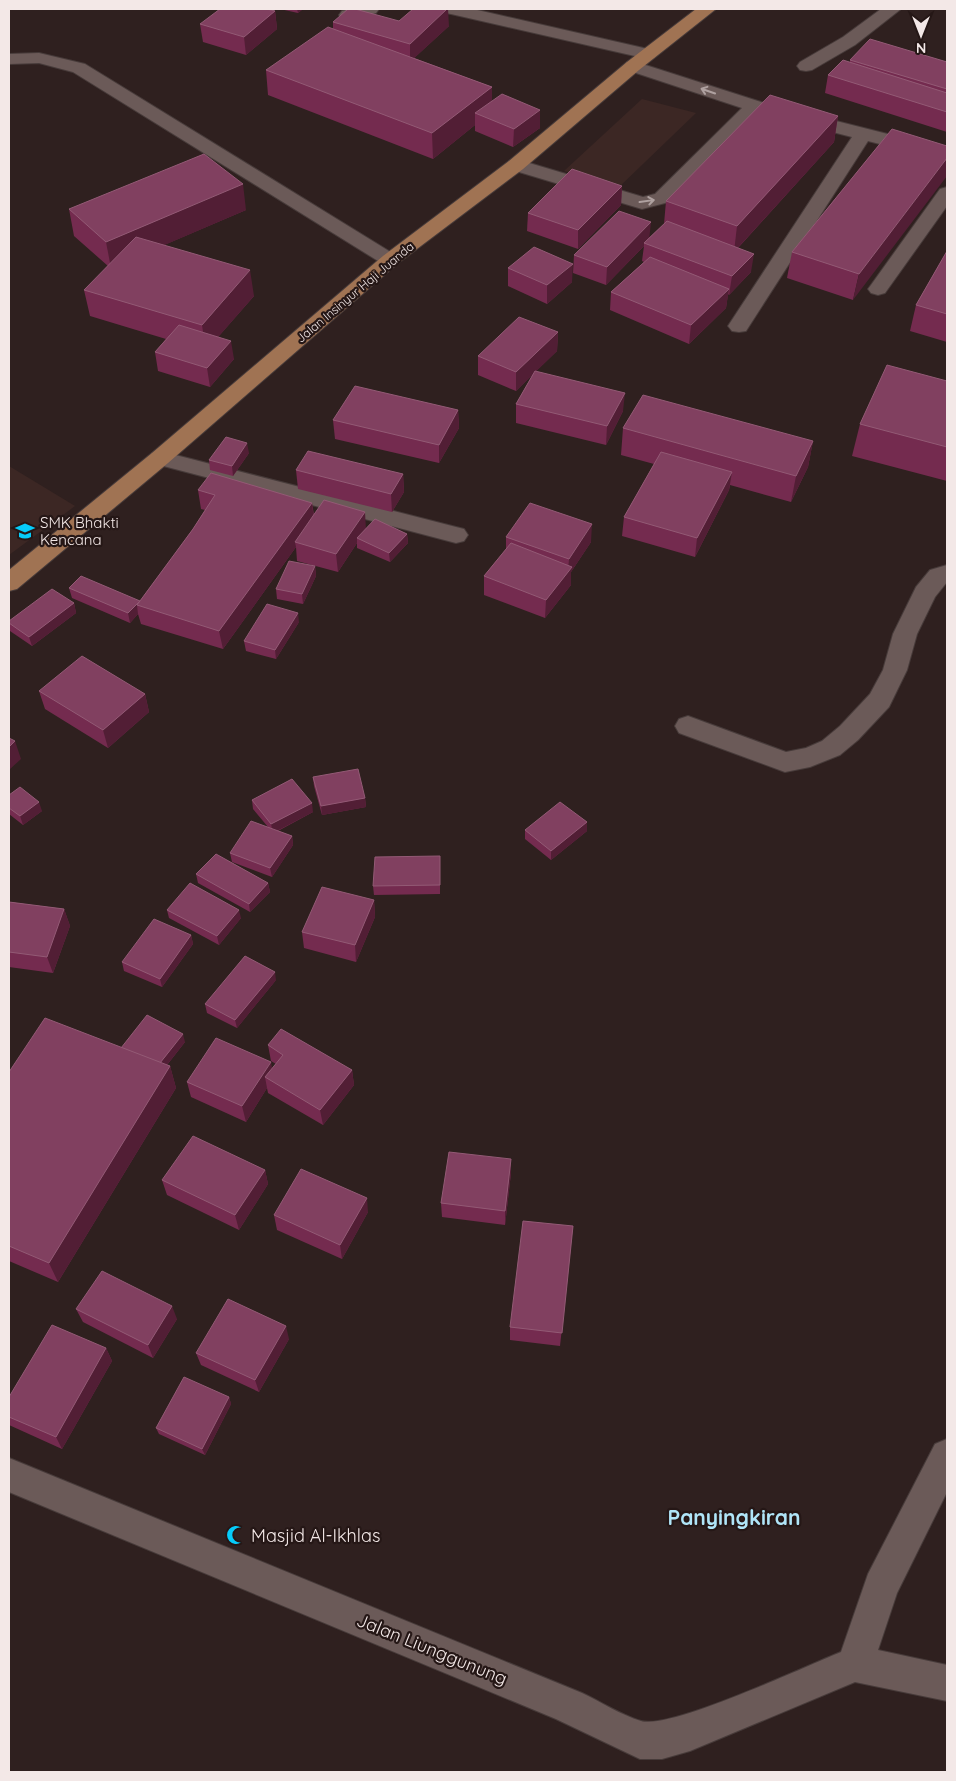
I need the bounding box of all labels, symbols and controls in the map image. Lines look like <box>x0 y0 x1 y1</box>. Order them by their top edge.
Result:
north arrow <box>896 10 946 60</box>
text: N <box>916 39 926 57</box>
one-way arrow <box>701 86 716 95</box>
one-way arrow <box>638 196 654 206</box>
street label: Jalan Insinyur Haji Juanda <box>293 239 417 345</box>
place label: SMK Bhakti Kencana <box>40 513 119 549</box>
school or university icon: SMK Bhakti Kencana <box>14 520 36 542</box>
district label: Panyingkiran <box>668 1504 800 1530</box>
mosque icon: Masjid Al-Ikhlas <box>225 1524 247 1546</box>
place label: Masjid Al-Ikhlas <box>251 1524 380 1547</box>
street label: Jalan Liunggunung <box>353 1608 511 1690</box>

